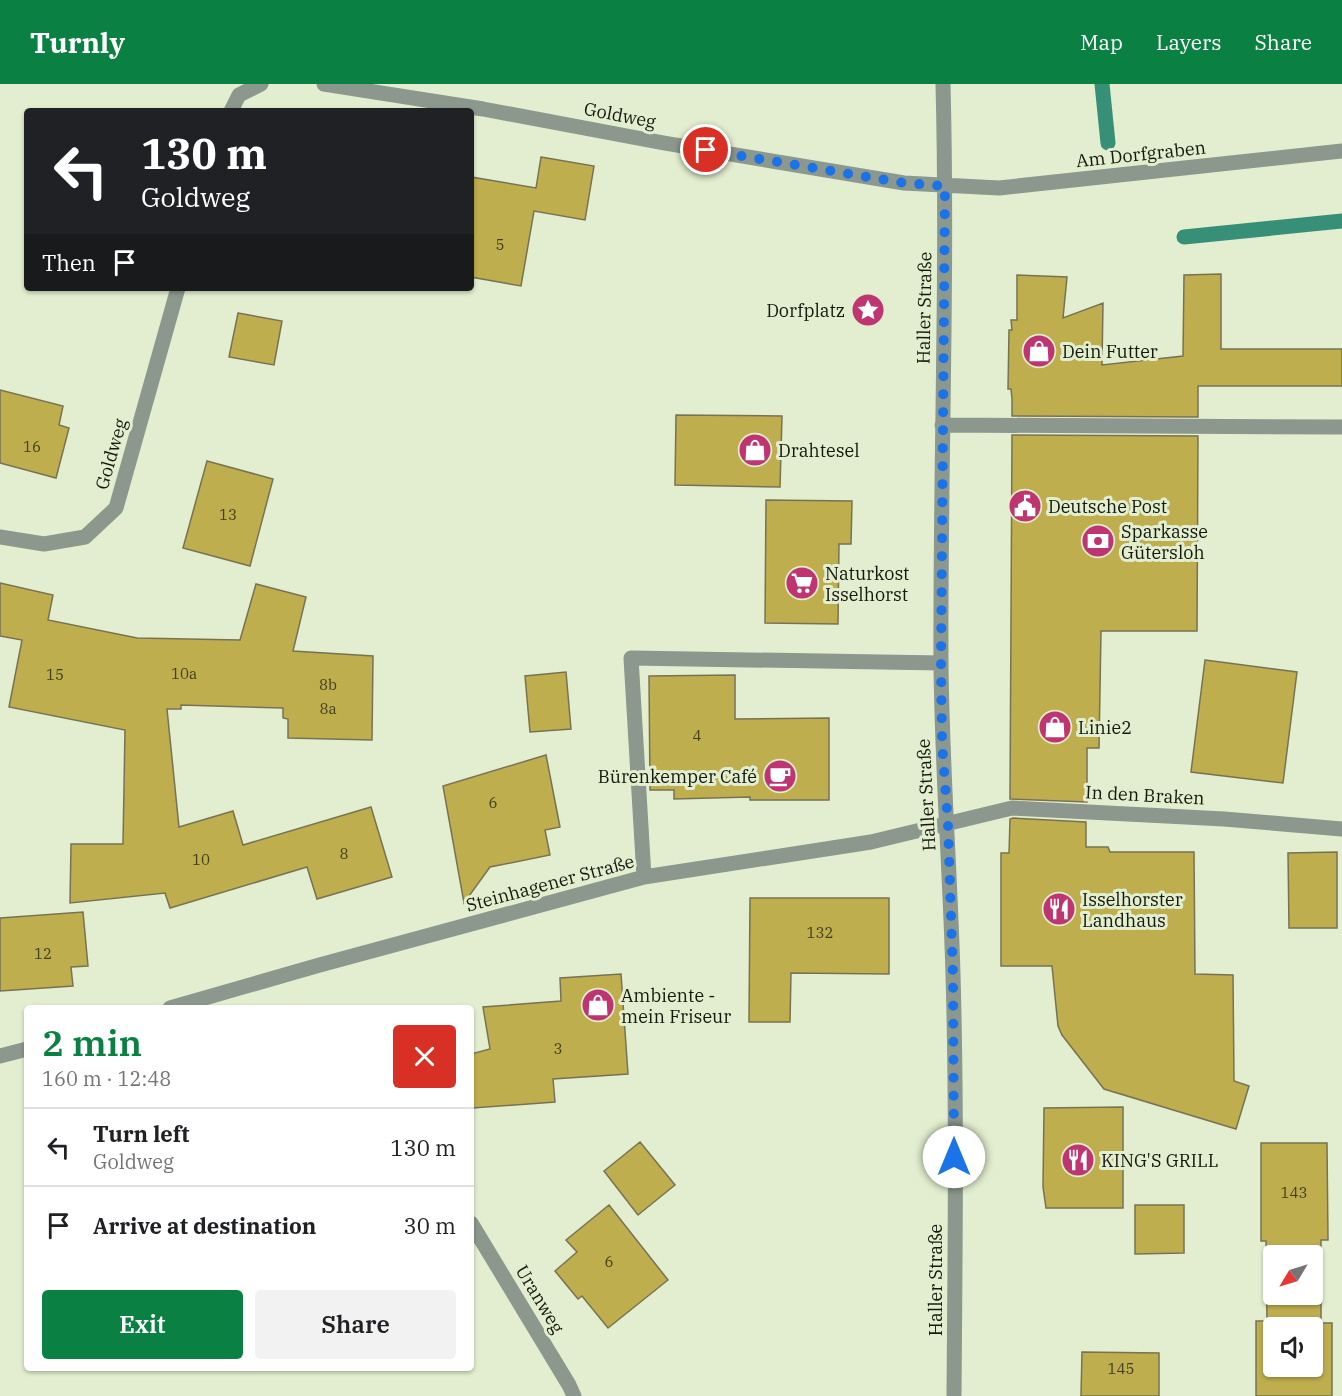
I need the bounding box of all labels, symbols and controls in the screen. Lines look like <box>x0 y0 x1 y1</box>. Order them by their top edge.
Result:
text: Turnly <box>30 24 125 61</box>
text: Map <box>1080 28 1123 56</box>
text: Layers <box>1156 28 1222 56</box>
text: Share <box>1255 28 1312 56</box>
street label: Goldweg <box>582 97 658 133</box>
pin <box>680 124 731 175</box>
text: 130 m <box>141 126 267 181</box>
icon: left <box>42 132 120 210</box>
icon: arrive <box>689 133 722 166</box>
street label: Am Dorfgraben <box>1075 136 1207 172</box>
text: Goldweg <box>141 179 250 214</box>
house number: 5 <box>495 235 505 254</box>
icon: arrive <box>108 246 141 279</box>
text: Then <box>42 248 96 277</box>
street label: Haller Straße <box>912 252 936 364</box>
place icon: Dorfplatz <box>850 292 886 328</box>
place label: Dorfplatz <box>766 299 845 322</box>
shop icon: Dein Futter <box>1021 333 1057 369</box>
place label: Dein Futter <box>1062 340 1158 363</box>
street label: Goldweg <box>90 416 132 492</box>
shop icon: Drahtesel <box>737 432 773 468</box>
house number: 16 <box>23 437 41 456</box>
place label: Drahtesel <box>778 439 860 462</box>
public building icon: Deutsche Post <box>1007 488 1043 524</box>
place label: Deutsche Post <box>1048 495 1167 518</box>
house number: 13 <box>219 505 237 524</box>
place label: Sparkasse Gütersloh <box>1121 520 1208 564</box>
bank icon: Sparkasse Gütersloh <box>1080 523 1116 559</box>
place label: Naturkost Isselhorst <box>825 562 909 606</box>
supermarket icon: Naturkost Isselhorst <box>784 565 820 601</box>
house number: 10a <box>171 664 197 683</box>
house number: 15 <box>46 665 64 684</box>
house number: 8b <box>319 675 337 694</box>
house number: 8a <box>319 699 337 718</box>
shop icon: Linie2 <box>1037 709 1073 745</box>
place label: Linie2 <box>1078 716 1132 739</box>
house number: 4 <box>692 726 702 745</box>
street label: Haller Straße <box>912 738 940 852</box>
cafe icon: Bürenkemper Café <box>762 758 798 794</box>
place label: Bürenkemper Café <box>598 765 757 788</box>
street label: In den Braken <box>1085 780 1205 810</box>
house number: 6 <box>488 793 498 812</box>
house number: 8 <box>339 844 349 863</box>
street label: Steinhagener Straße <box>463 849 637 917</box>
house number: 10 <box>192 850 210 869</box>
place label: Isselhorster Landhaus <box>1082 888 1183 932</box>
restaurant icon: Isselhorster Landhaus <box>1041 891 1077 927</box>
house number: 132 <box>806 923 834 942</box>
house number: 12 <box>34 944 52 963</box>
place label: Ambiente - mein Friseur <box>621 984 731 1028</box>
shop icon: Ambiente - mein Friseur <box>580 987 616 1023</box>
text: 2 min <box>42 1019 142 1066</box>
button: close <box>393 1025 456 1088</box>
house number: 3 <box>553 1039 563 1058</box>
text: 160 m · 12:48 <box>42 1065 171 1092</box>
text: Turn left <box>93 1119 189 1148</box>
position arrow <box>922 1125 986 1189</box>
icon: left <box>42 1131 75 1164</box>
text: 130 m <box>390 1133 456 1162</box>
restaurant icon: KING'S GRILL <box>1060 1142 1096 1178</box>
text: Goldweg <box>93 1148 174 1175</box>
place label: KING'S GRILL <box>1101 1149 1218 1172</box>
house number: 143 <box>1280 1183 1308 1202</box>
icon: arrive <box>42 1209 75 1242</box>
text: Arrive at destination <box>93 1211 316 1240</box>
text: 30 m <box>404 1211 456 1240</box>
street label: Haller Straße <box>924 1224 947 1336</box>
north arrow <box>1263 1245 1323 1305</box>
map controls <box>1263 1245 1323 1377</box>
house number: 6 <box>604 1252 614 1271</box>
street label: Uranweg <box>511 1261 569 1338</box>
button: Exit <box>42 1290 243 1359</box>
button: Share <box>255 1290 456 1359</box>
button: sound <box>1263 1317 1323 1377</box>
house number: 145 <box>1107 1359 1135 1378</box>

